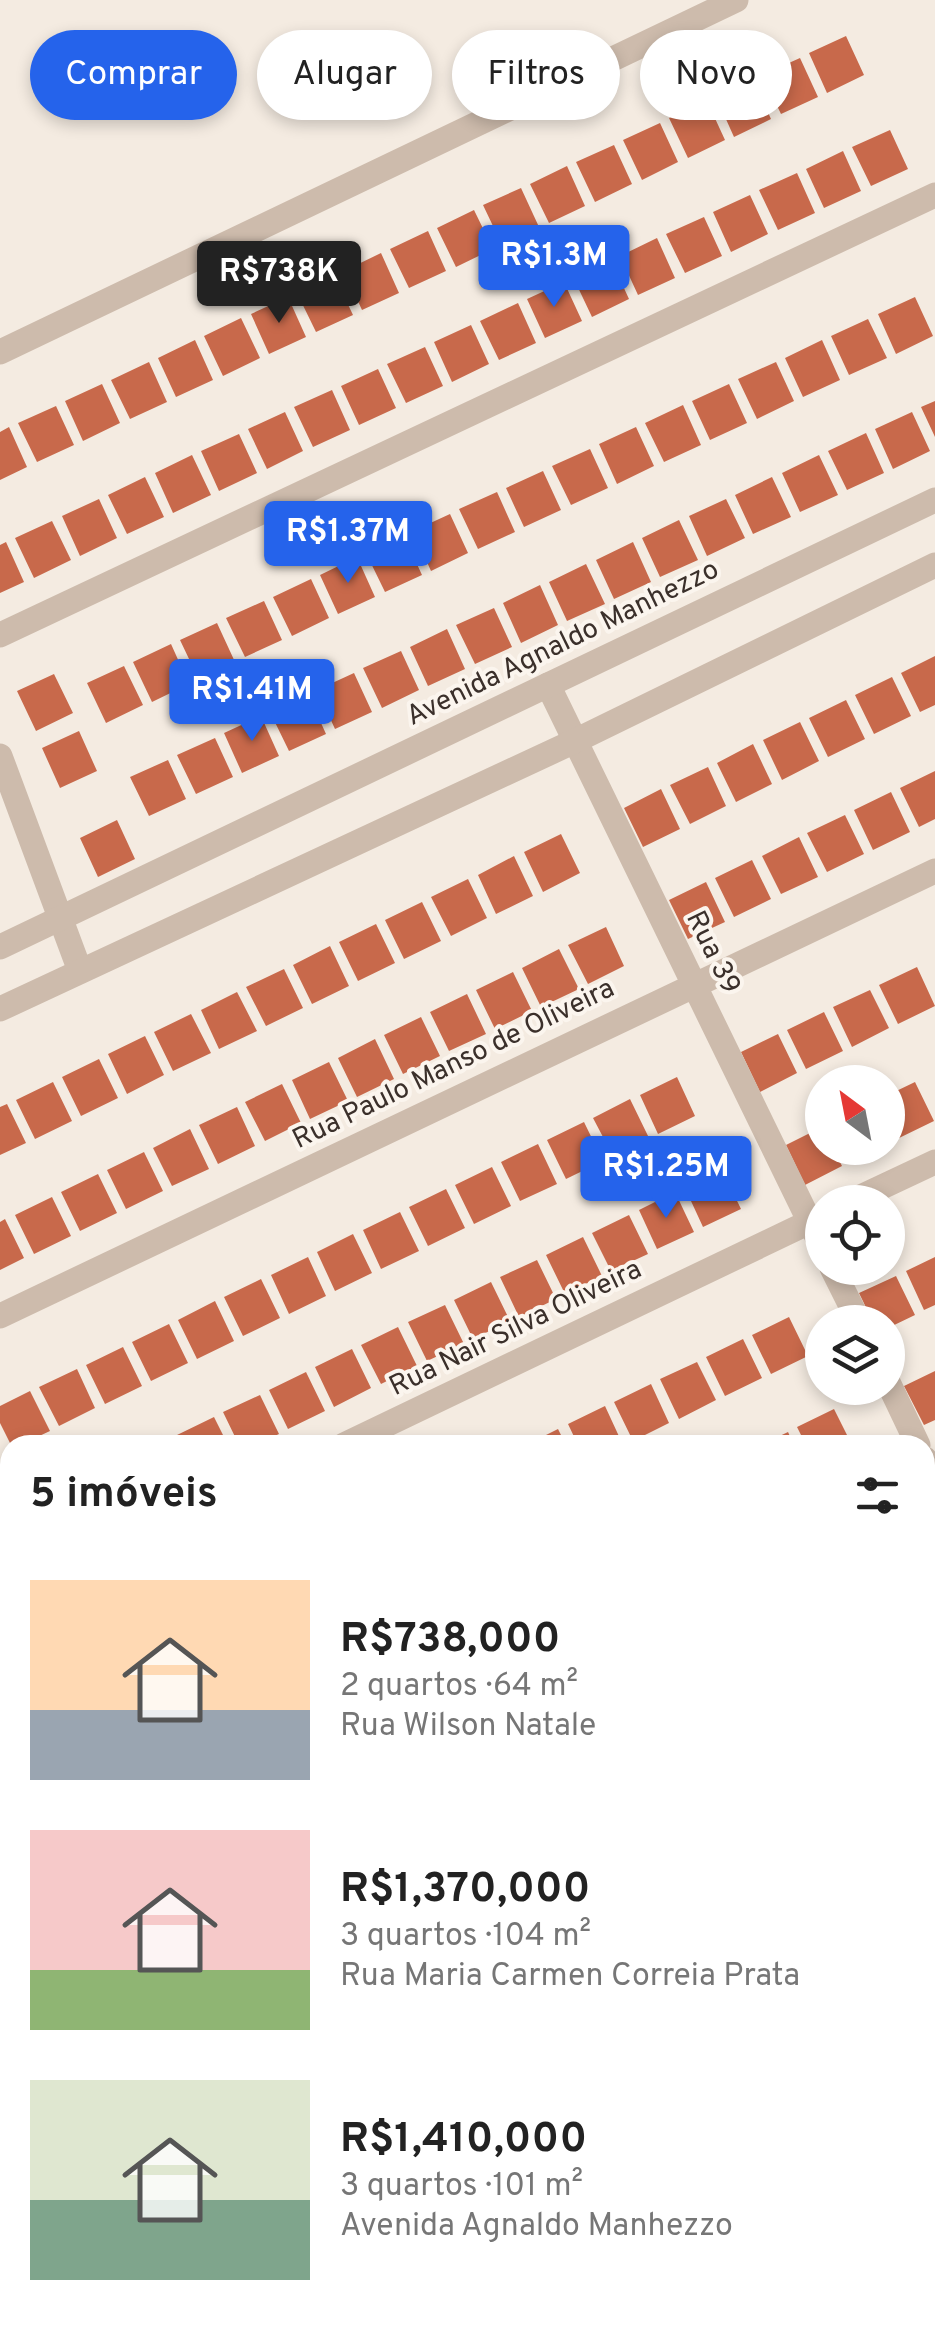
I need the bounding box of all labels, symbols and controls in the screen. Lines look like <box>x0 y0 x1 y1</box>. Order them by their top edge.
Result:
chip: Comprar <box>30 30 237 120</box>
chip: Alugar <box>257 30 432 120</box>
chip: Filtros <box>452 30 620 120</box>
chip: Novo <box>640 30 792 120</box>
pin: R$1.3M <box>473 225 635 310</box>
text: R$1.3M <box>500 237 608 277</box>
pin: R$738K <box>198 241 360 326</box>
text: R$738K <box>219 253 339 293</box>
pin: R$1.37M <box>256 501 440 586</box>
text: R$1.37M <box>286 513 410 553</box>
street label: Avenida Agnaldo Manhezzo <box>401 552 725 736</box>
pin: R$1.41M <box>160 659 344 744</box>
text: R$1.41M <box>191 671 313 711</box>
street label: Rua 39 <box>676 905 748 1001</box>
street label: Rua Paulo Manso de Oliveira <box>287 971 621 1159</box>
north arrow <box>805 1065 905 1165</box>
map controls <box>805 1065 905 1405</box>
pin: R$1.25M <box>574 1136 758 1221</box>
text: R$1.25M <box>602 1148 730 1188</box>
button: locate <box>805 1185 905 1285</box>
street label: Rua Nair Silva Oliveira <box>384 1252 648 1406</box>
button: layers <box>805 1305 905 1405</box>
icon: filters <box>850 1468 905 1523</box>
text: 5 imóveis <box>30 1469 218 1522</box>
text: R$738,000 <box>340 1614 560 1667</box>
icon: home <box>110 1620 230 1740</box>
text: 2 quartos · 64 m² <box>340 1667 578 1707</box>
text: Rua Wilson Natale <box>340 1707 596 1747</box>
text: R$1,370,000 <box>340 1864 590 1917</box>
icon: home <box>110 1870 230 1990</box>
text: 3 quartos · 104 m² <box>340 1917 591 1957</box>
text: Rua Maria Carmen Correia Prata <box>340 1957 800 1997</box>
text: R$1,410,000 <box>340 2114 587 2167</box>
icon: home <box>110 2120 230 2240</box>
text: 3 quartos · 101 m² <box>340 2167 583 2207</box>
text: Avenida Agnaldo Manhezzo <box>340 2207 733 2247</box>

